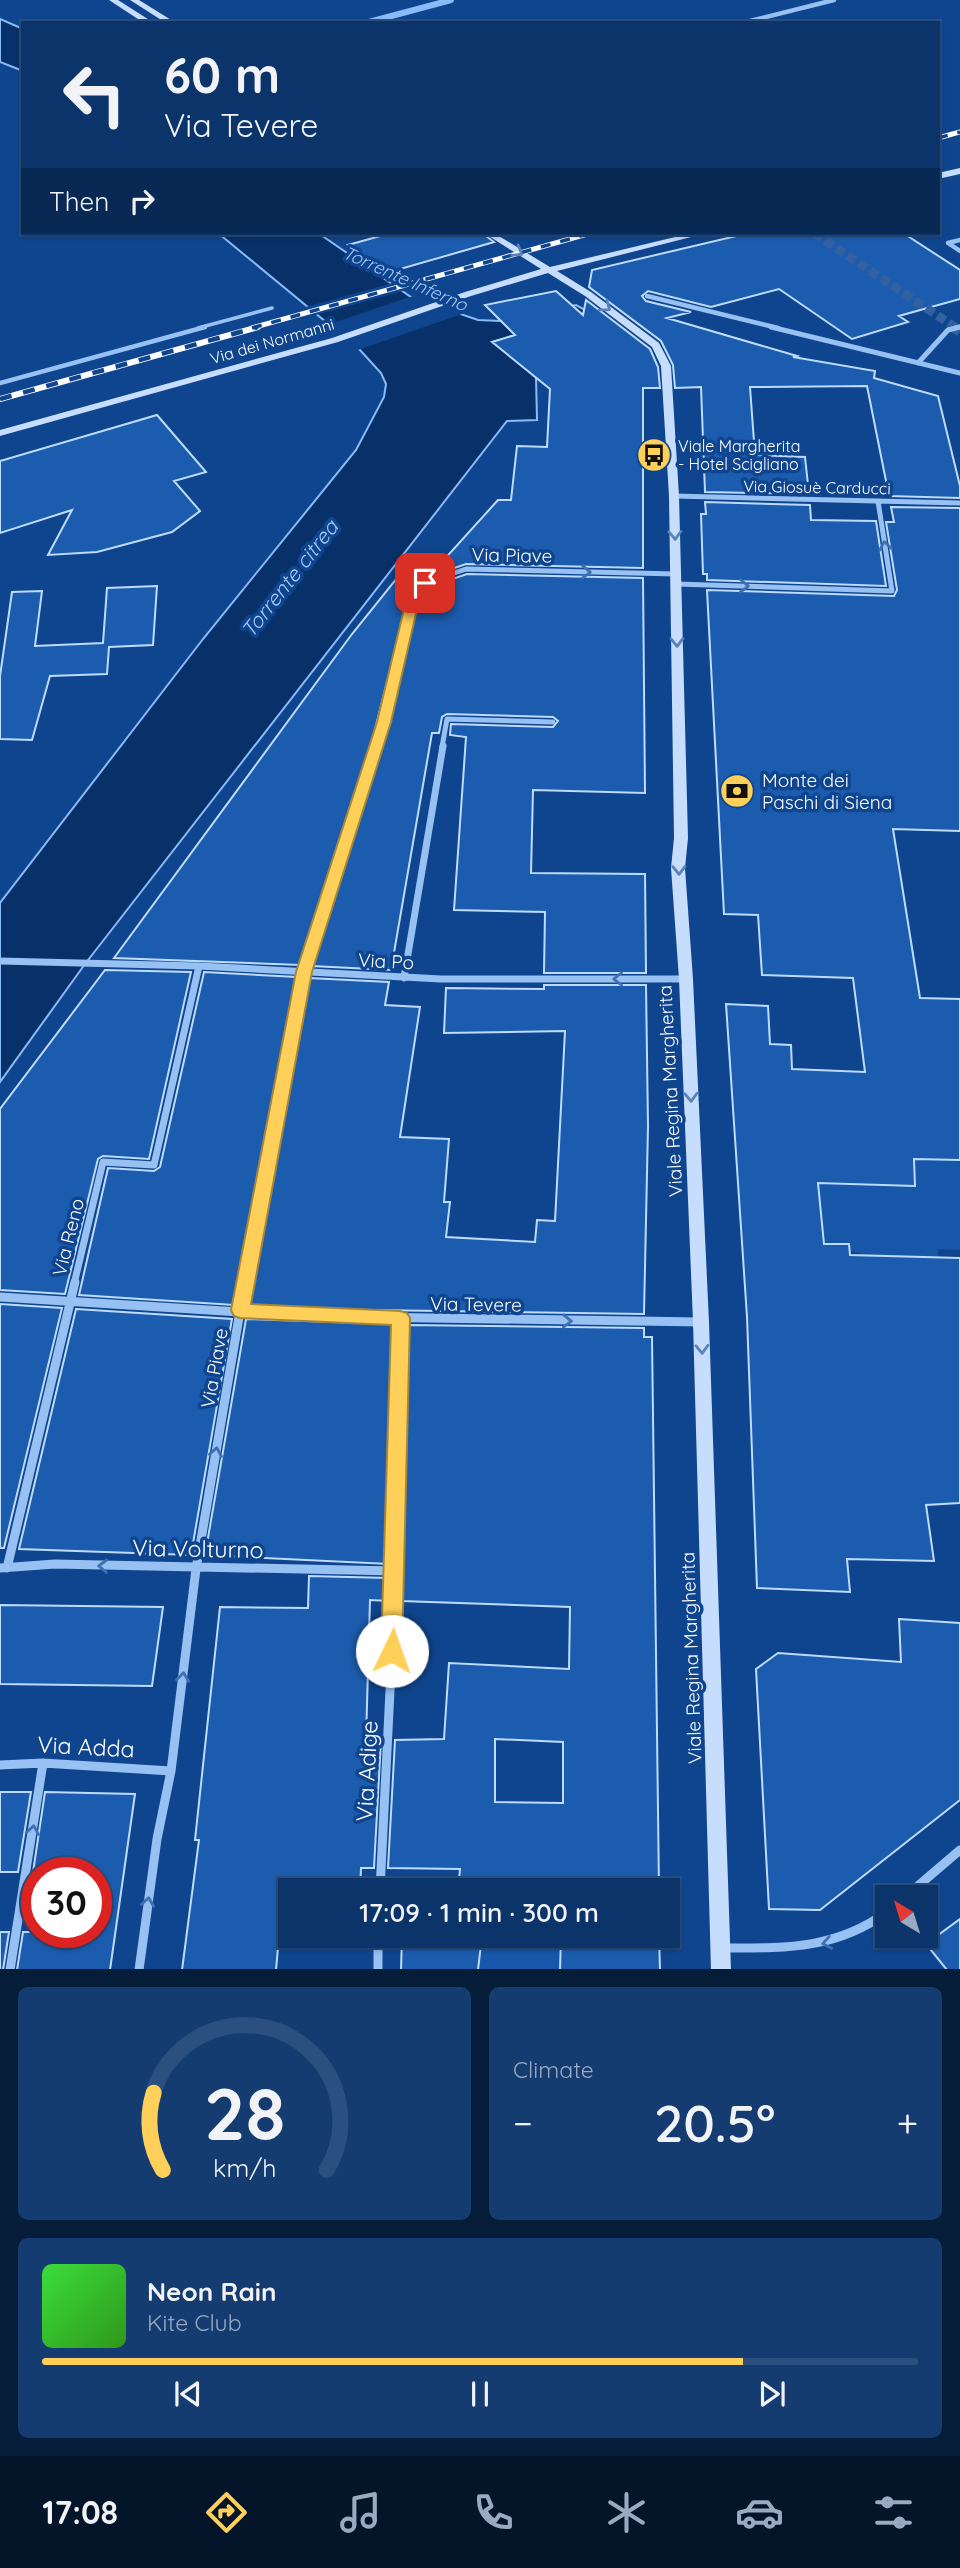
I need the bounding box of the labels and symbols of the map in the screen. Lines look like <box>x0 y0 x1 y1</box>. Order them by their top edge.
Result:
water label: Torrente Inferno <box>339 241 472 317</box>
one-way arrow <box>511 243 524 256</box>
one-way arrow <box>598 299 611 312</box>
street label: Via dei Normanni <box>208 314 336 368</box>
bus stop icon: Viale Margherita - Hotel Scigliano <box>635 436 673 474</box>
place label: Viale Margherita - Hotel Scigliano <box>678 436 800 474</box>
street label: Via Giosuè Carducci <box>743 476 891 498</box>
water label: Torrente citrea <box>235 513 344 642</box>
one-way arrow <box>667 530 683 541</box>
one-way arrow <box>878 540 893 552</box>
street label: Via Piave <box>471 542 553 568</box>
pin <box>395 553 455 613</box>
one-way arrow <box>581 564 592 580</box>
one-way arrow <box>739 578 750 593</box>
one-way arrow <box>669 638 685 648</box>
place label: Monte dei Paschi di Siena <box>762 768 892 814</box>
bank icon: Monte dei Paschi di Siena <box>718 772 756 810</box>
one-way arrow <box>671 865 687 876</box>
street label: Via Po <box>357 948 415 974</box>
one-way arrow <box>612 971 622 987</box>
street label: Viale Regina Margherita <box>652 984 688 1198</box>
one-way arrow <box>683 1092 698 1103</box>
street label: Via Reno <box>47 1196 89 1278</box>
street label: Via Tevere <box>430 1291 522 1317</box>
one-way arrow <box>561 1313 572 1328</box>
street label: Via Piave <box>195 1326 233 1410</box>
one-way arrow <box>694 1343 709 1354</box>
one-way arrow <box>208 1446 223 1458</box>
street label: Via Volturno <box>132 1533 264 1564</box>
street label: Viale Regina Margherita <box>675 1552 707 1764</box>
one-way arrow <box>97 1558 108 1574</box>
position arrow <box>355 1614 429 1688</box>
one-way arrow <box>175 1671 190 1683</box>
street label: Via Adige <box>349 1720 384 1822</box>
street label: Via Adda <box>37 1729 135 1764</box>
one-way arrow <box>25 1824 40 1836</box>
speed limit sign: 30 <box>21 1857 112 1948</box>
north arrow <box>875 1885 938 1948</box>
one-way arrow <box>140 1896 155 1908</box>
one-way arrow <box>821 1934 833 1949</box>

